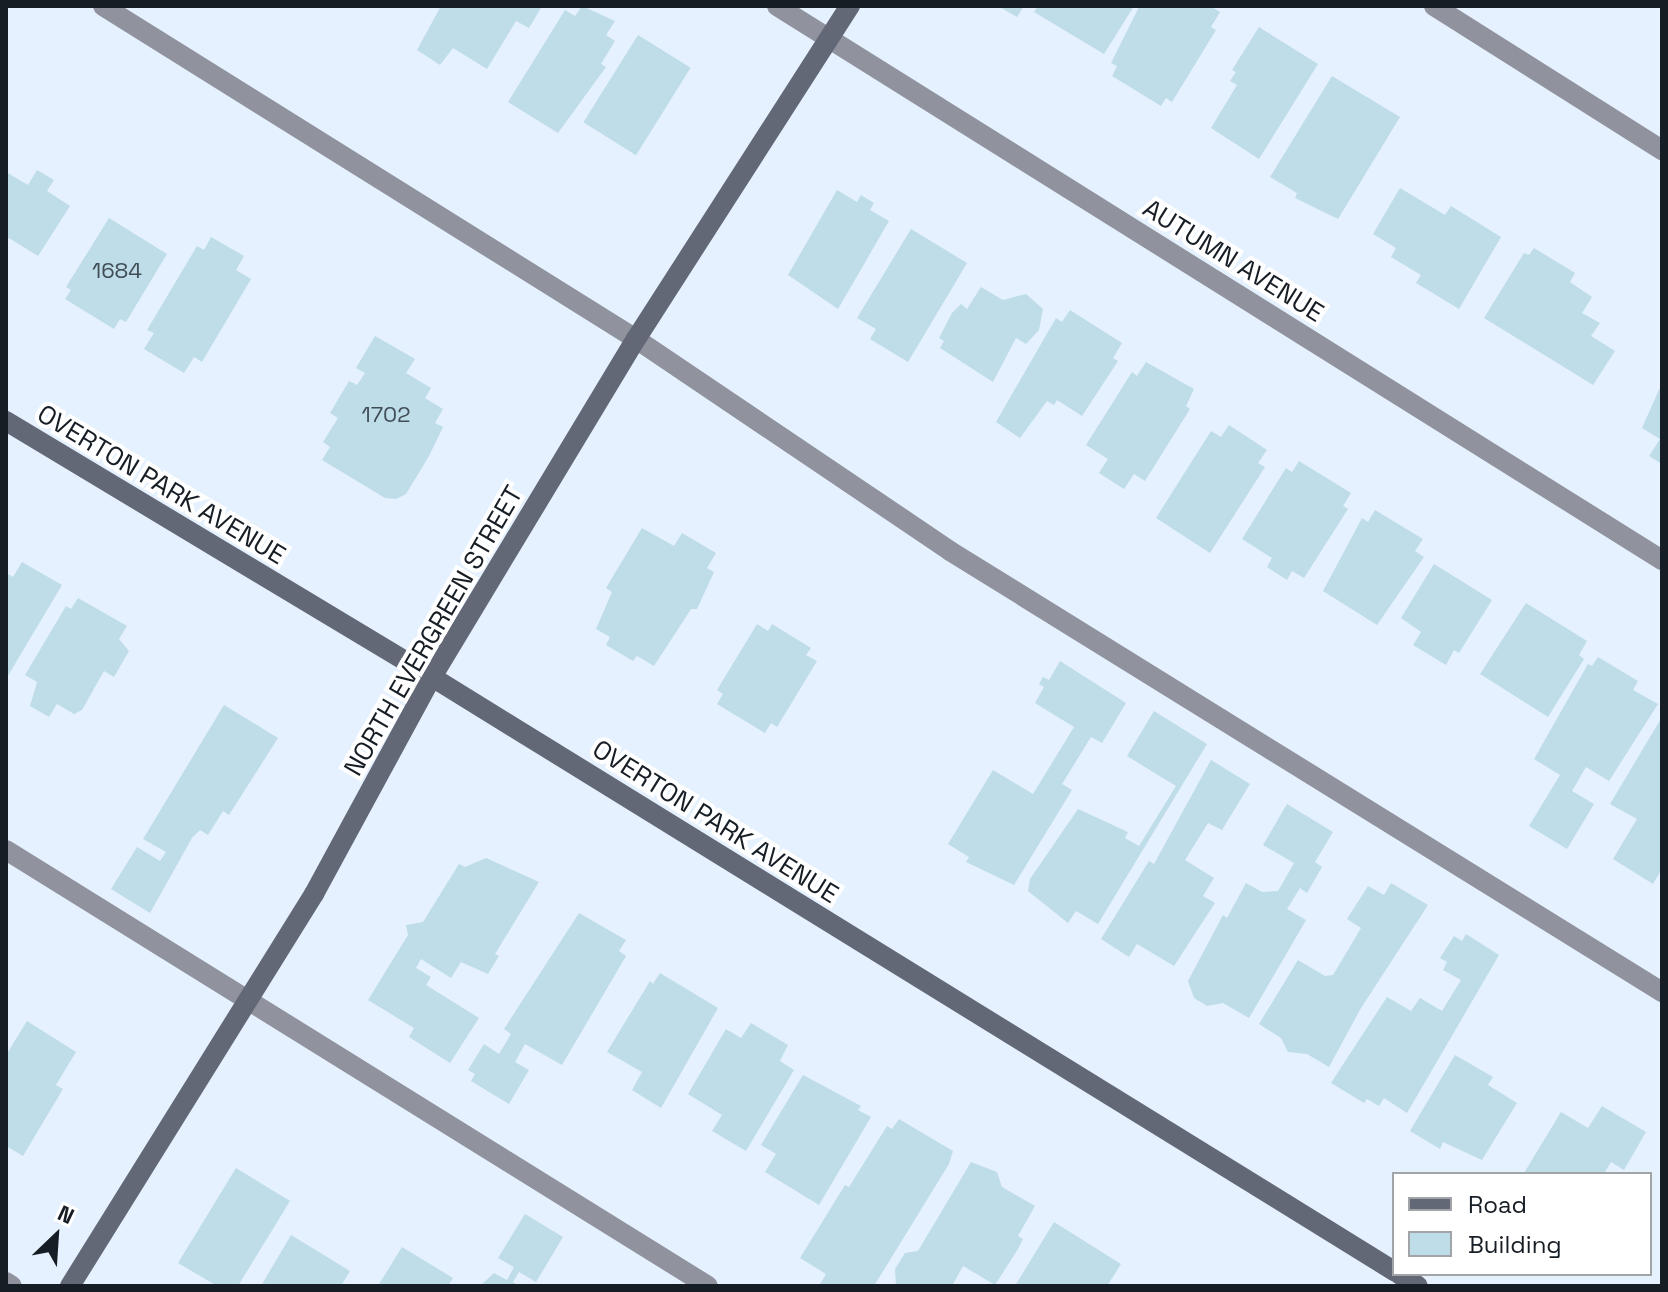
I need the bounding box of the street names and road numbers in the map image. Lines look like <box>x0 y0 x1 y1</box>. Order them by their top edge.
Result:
street label: AUTUMN AVENUE <box>1137 193 1329 329</box>
street label: OVERTON PARK AVENUE <box>31 398 291 572</box>
street label: NORTH EVERGREEN STREET <box>338 480 530 782</box>
street label: OVERTON PARK AVENUE <box>586 733 844 911</box>

